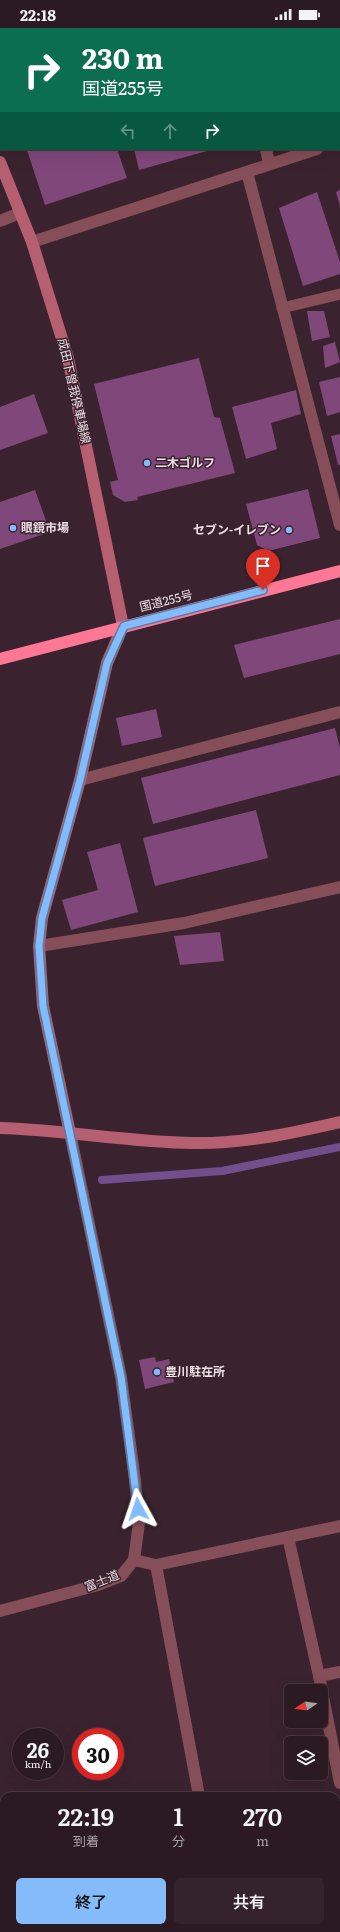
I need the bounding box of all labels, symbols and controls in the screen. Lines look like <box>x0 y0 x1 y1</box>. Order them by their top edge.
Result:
text: 22:18 <box>20 3 56 26</box>
text: 230 m <box>82 36 163 78</box>
icon: right <box>16 44 68 96</box>
text: 国道255号 <box>82 74 163 101</box>
icon: left <box>117 120 139 142</box>
icon: ahead <box>159 120 181 142</box>
icon: right <box>201 120 223 142</box>
street label: 成田下曽我停車場線 <box>54 336 96 445</box>
place label: 二木ゴルフ <box>155 453 215 471</box>
marker: 二木ゴルフ <box>142 458 152 468</box>
place label: 眼鏡市場 <box>21 518 69 536</box>
place label: セブン-イレブン <box>193 520 281 538</box>
marker: 眼鏡市場 <box>8 523 18 533</box>
marker: セブン-イレブン <box>284 525 294 535</box>
pin <box>246 549 280 590</box>
icon: arrive <box>252 555 274 577</box>
street label: 国道255号 <box>137 585 194 615</box>
place label: 豊川駐在所 <box>165 1362 225 1380</box>
marker: 豊川駐在所 <box>152 1367 162 1377</box>
position arrow <box>117 1488 159 1530</box>
street label: 富士道 <box>82 1565 122 1595</box>
north arrow <box>284 1684 328 1728</box>
map controls <box>284 1684 328 1780</box>
speed limit sign: 30 <box>72 1728 124 1780</box>
text: 26 <box>27 1734 49 1764</box>
button: layers <box>284 1736 328 1780</box>
text: km/h <box>25 1756 51 1771</box>
text: 22:19 <box>58 1798 114 1833</box>
text: 1 <box>174 1798 183 1833</box>
text: 270 <box>243 1798 282 1833</box>
text: 到着 <box>73 1831 99 1850</box>
text: 分 <box>172 1831 185 1850</box>
text: m <box>256 1831 269 1850</box>
button: 終了 <box>16 1878 166 1924</box>
button: 共有 <box>174 1878 324 1924</box>

